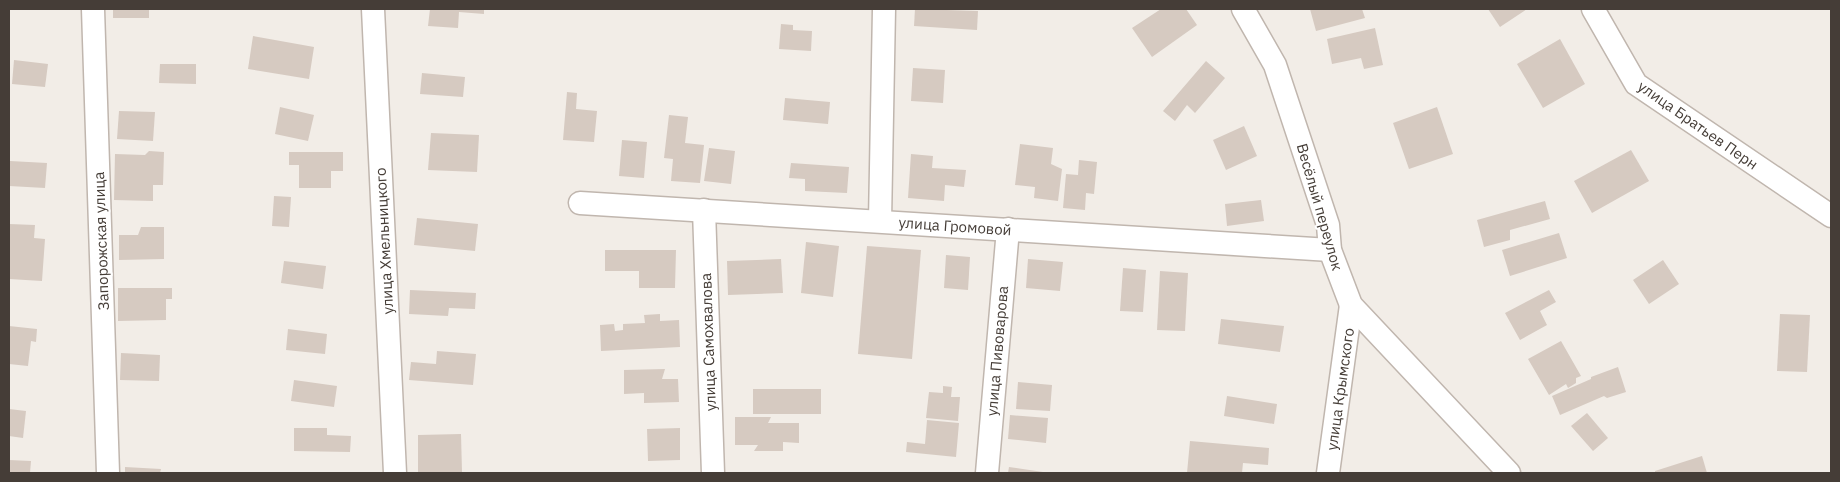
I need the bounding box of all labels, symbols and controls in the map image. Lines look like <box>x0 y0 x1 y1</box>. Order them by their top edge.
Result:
street label: улица Братьев Перн <box>1634 76 1762 174</box>
street label: Весёлый переулок <box>1293 141 1347 273</box>
street label: улица Хмельницкого <box>371 167 397 315</box>
street label: Запорожская улица <box>89 171 113 311</box>
street label: улица Громовой <box>898 213 1012 239</box>
street label: улица Самохвалова <box>696 273 720 411</box>
street label: улица Пивоварова <box>982 285 1012 417</box>
street label: улица Крымского <box>1322 326 1358 452</box>

